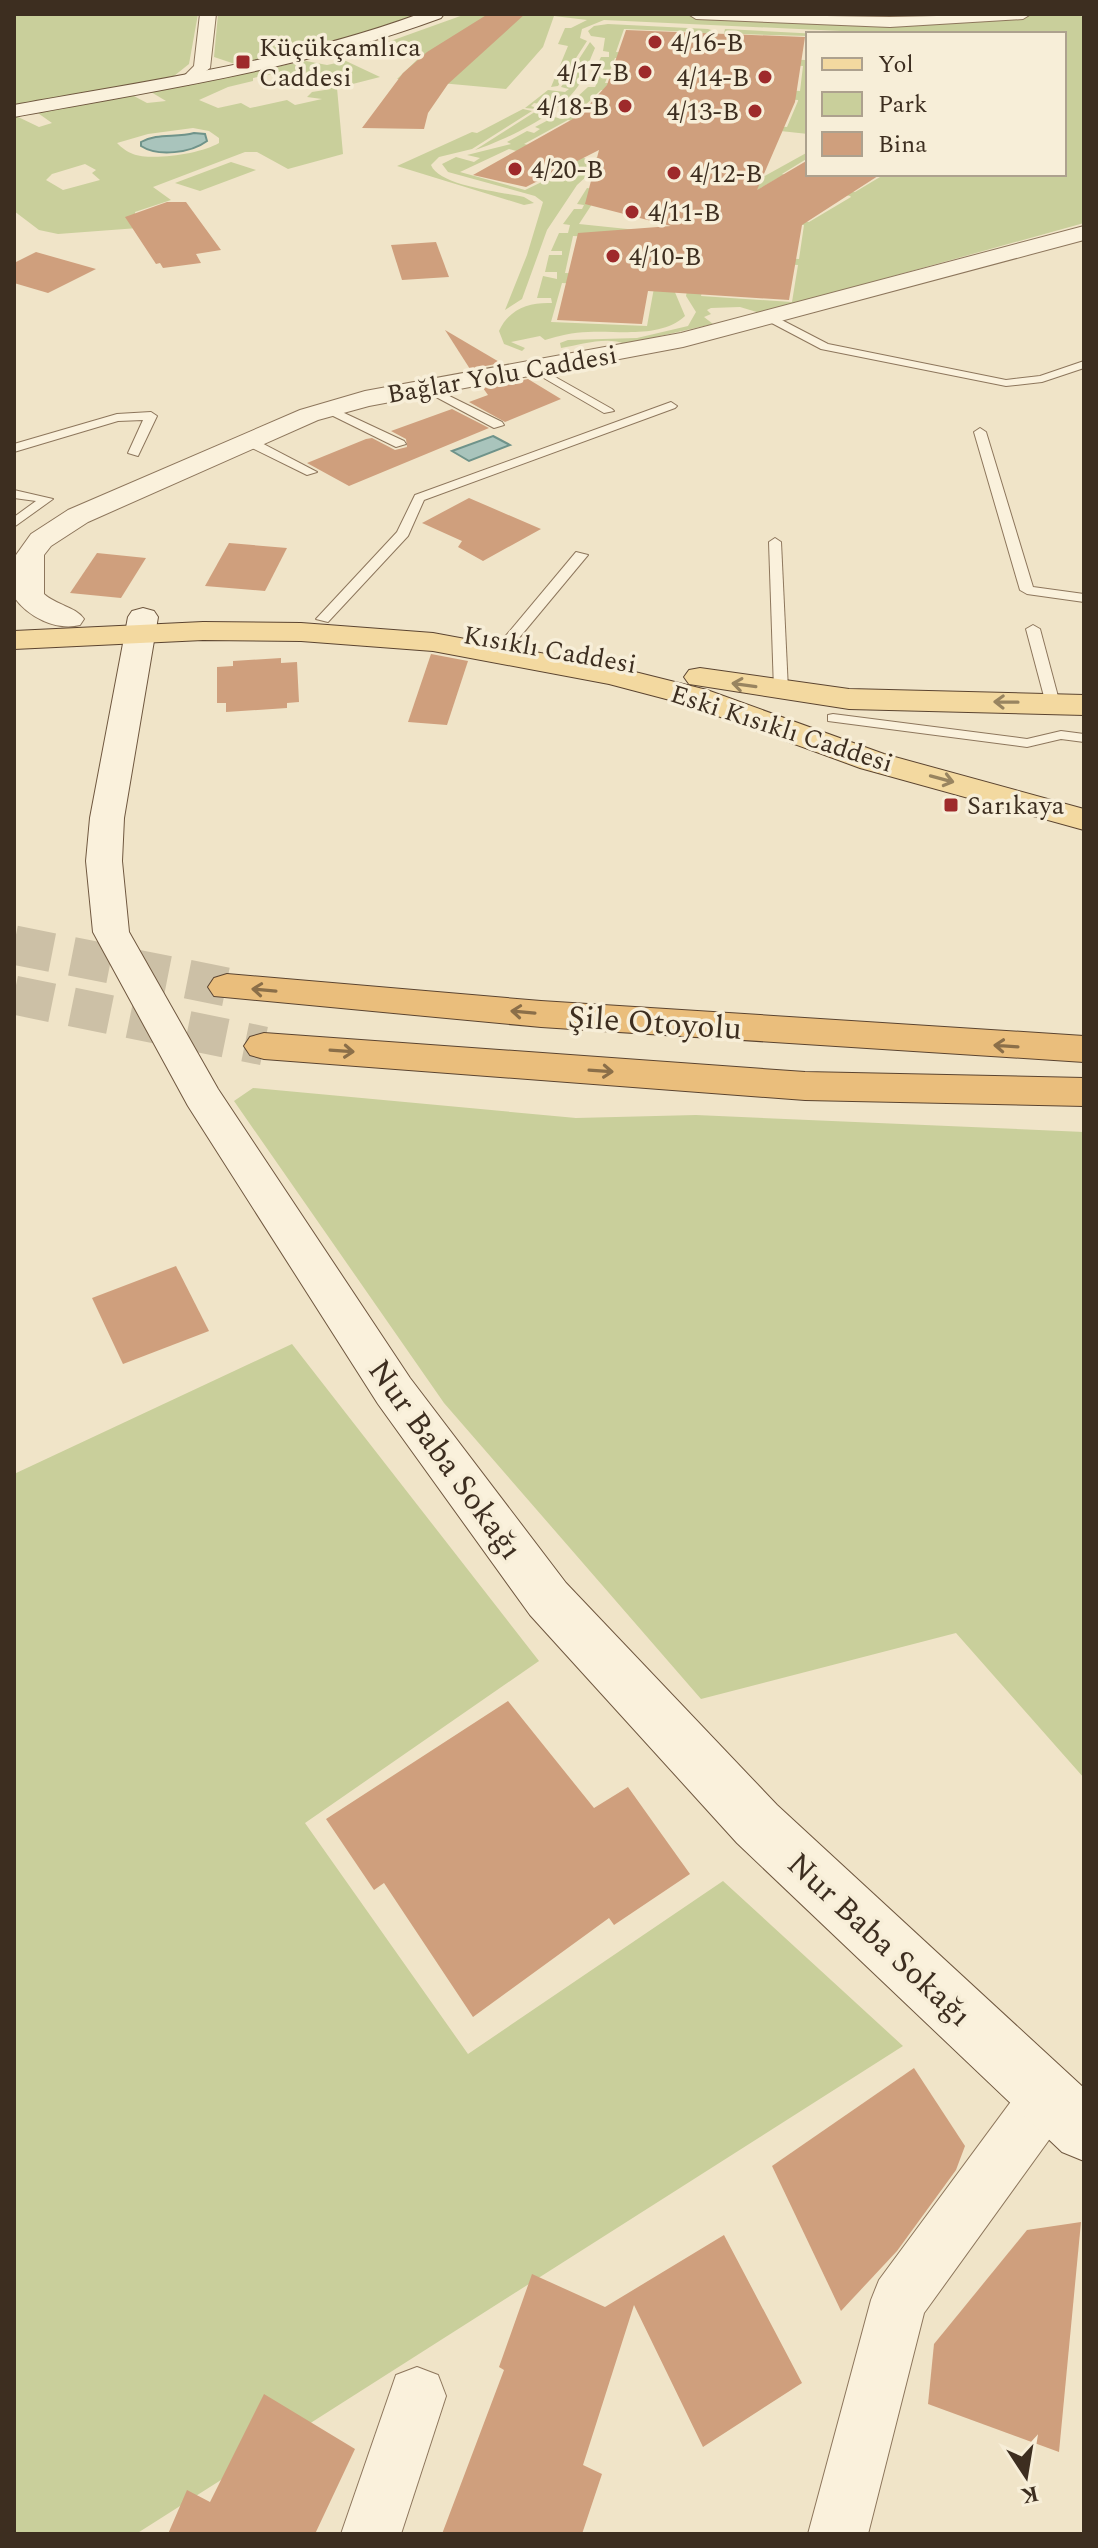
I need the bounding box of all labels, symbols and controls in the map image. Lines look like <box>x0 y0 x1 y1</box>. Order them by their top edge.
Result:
place label: 4/16-B <box>671 23 743 63</box>
place label: Küçükçamlıca Caddesi <box>259 28 421 98</box>
legend <box>806 32 1066 176</box>
marker: 4/16-B <box>646 33 664 51</box>
text: Yol <box>878 47 914 83</box>
marker: Küçükçamlıca Caddesi <box>234 53 252 71</box>
place label: 4/17-B <box>557 53 629 93</box>
place label: 4/14-B <box>677 58 749 98</box>
marker: 4/17-B <box>636 63 654 81</box>
marker: 4/14-B <box>756 68 774 86</box>
place label: 4/18-B <box>537 87 609 127</box>
text: Park <box>878 87 928 123</box>
place label: 4/13-B <box>667 92 739 132</box>
marker: 4/18-B <box>616 97 634 115</box>
marker: 4/13-B <box>746 102 764 120</box>
text: Bina <box>878 127 927 163</box>
place label: 4/20-B <box>531 150 603 190</box>
place label: 4/12-B <box>690 154 762 194</box>
marker: 4/20-B <box>506 160 524 178</box>
marker: 4/12-B <box>665 164 683 182</box>
place label: 4/11-B <box>648 193 720 233</box>
marker: 4/11-B <box>623 203 641 221</box>
place label: 4/10-B <box>629 237 701 277</box>
marker: 4/10-B <box>604 247 622 265</box>
street label: Bağlar Yolu Caddesi <box>384 335 620 415</box>
street label: Kısıklı Caddesi <box>460 615 640 685</box>
street label: Eski Kısıklı Caddesi <box>665 674 898 784</box>
one-way arrow <box>731 677 757 692</box>
one-way arrow <box>993 694 1020 710</box>
one-way arrow <box>929 772 955 787</box>
place label: Sarıkaya <box>967 786 1065 826</box>
marker: Sarıkaya <box>942 796 960 814</box>
one-way arrow <box>251 983 278 998</box>
street label: Şile Otoyolu <box>566 993 744 1054</box>
one-way arrow <box>510 1005 537 1020</box>
one-way arrow <box>993 1038 1020 1053</box>
one-way arrow <box>328 1044 355 1059</box>
one-way arrow <box>587 1064 614 1079</box>
street label: Nur Baba Sokağı <box>355 1349 534 1570</box>
street label: Nur Baba Sokağı <box>775 1841 983 2039</box>
north arrow <box>986 2436 1066 2516</box>
text: K <box>1018 2476 1042 2512</box>

